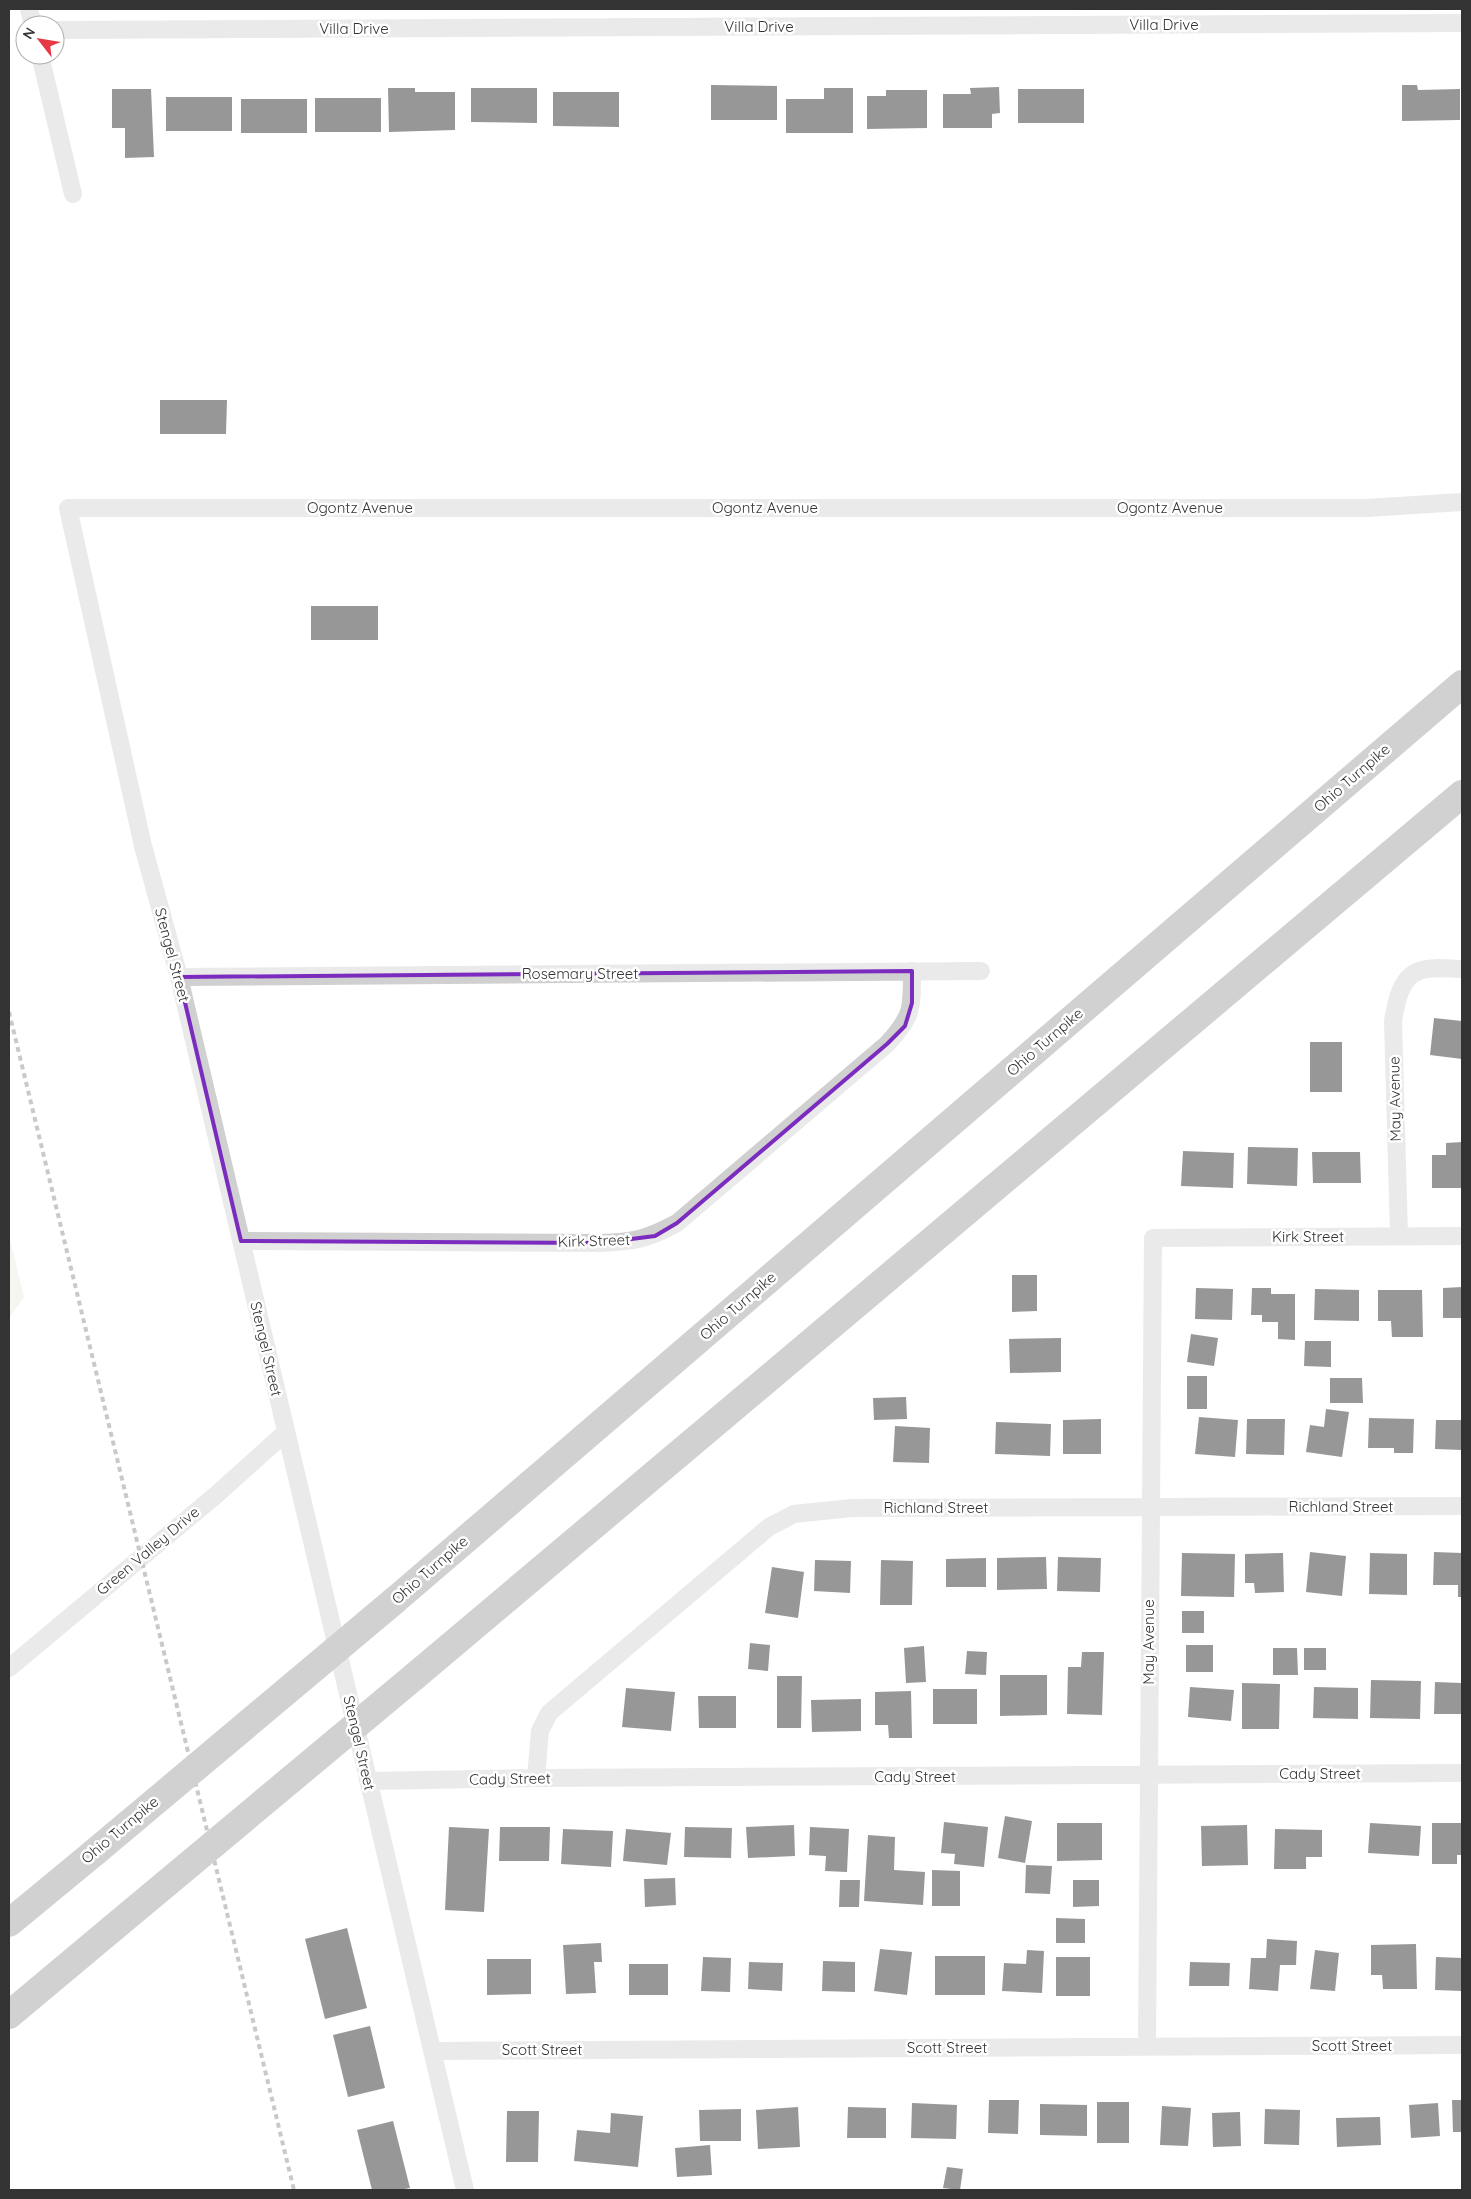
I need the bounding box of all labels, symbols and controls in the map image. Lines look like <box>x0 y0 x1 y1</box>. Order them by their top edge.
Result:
north arrow <box>15 15 65 65</box>
street label: Villa Drive <box>1129 15 1199 34</box>
street label: Villa Drive <box>724 17 794 36</box>
street label: Villa Drive <box>319 19 389 38</box>
text: N <box>18 24 39 42</box>
street label: Ogontz Avenue <box>307 498 413 517</box>
street label: Ogontz Avenue <box>712 498 818 517</box>
street label: Ogontz Avenue <box>1117 498 1223 517</box>
street label: Ohio Turnpike <box>1310 739 1394 816</box>
street label: Stengel Street <box>151 906 194 1004</box>
street label: Rosemary Street <box>522 964 638 983</box>
street label: Ohio Turnpike <box>1003 1003 1087 1080</box>
street label: May Avenue <box>1384 1056 1405 1142</box>
street label: Kirk Street <box>1272 1227 1344 1246</box>
street label: Kirk Street <box>558 1230 630 1251</box>
street label: Ohio Turnpike <box>696 1267 780 1344</box>
street label: Stengel Street <box>246 1300 287 1398</box>
street label: Richland Street <box>1289 1497 1393 1516</box>
street label: Richland Street <box>884 1498 988 1517</box>
street label: Green Valley Drive <box>92 1502 203 1599</box>
street label: Ohio Turnpike <box>388 1531 472 1608</box>
street label: May Avenue <box>1139 1599 1158 1685</box>
street label: Stengel Street <box>339 1694 380 1792</box>
street label: Cady Street <box>1279 1764 1361 1783</box>
street label: Cady Street <box>874 1767 956 1786</box>
street label: Cady Street <box>469 1768 551 1789</box>
street label: Ohio Turnpike <box>77 1792 162 1867</box>
street label: Scott Street <box>1312 2036 1392 2055</box>
street label: Scott Street <box>907 2038 987 2057</box>
street label: Scott Street <box>502 2040 582 2059</box>

